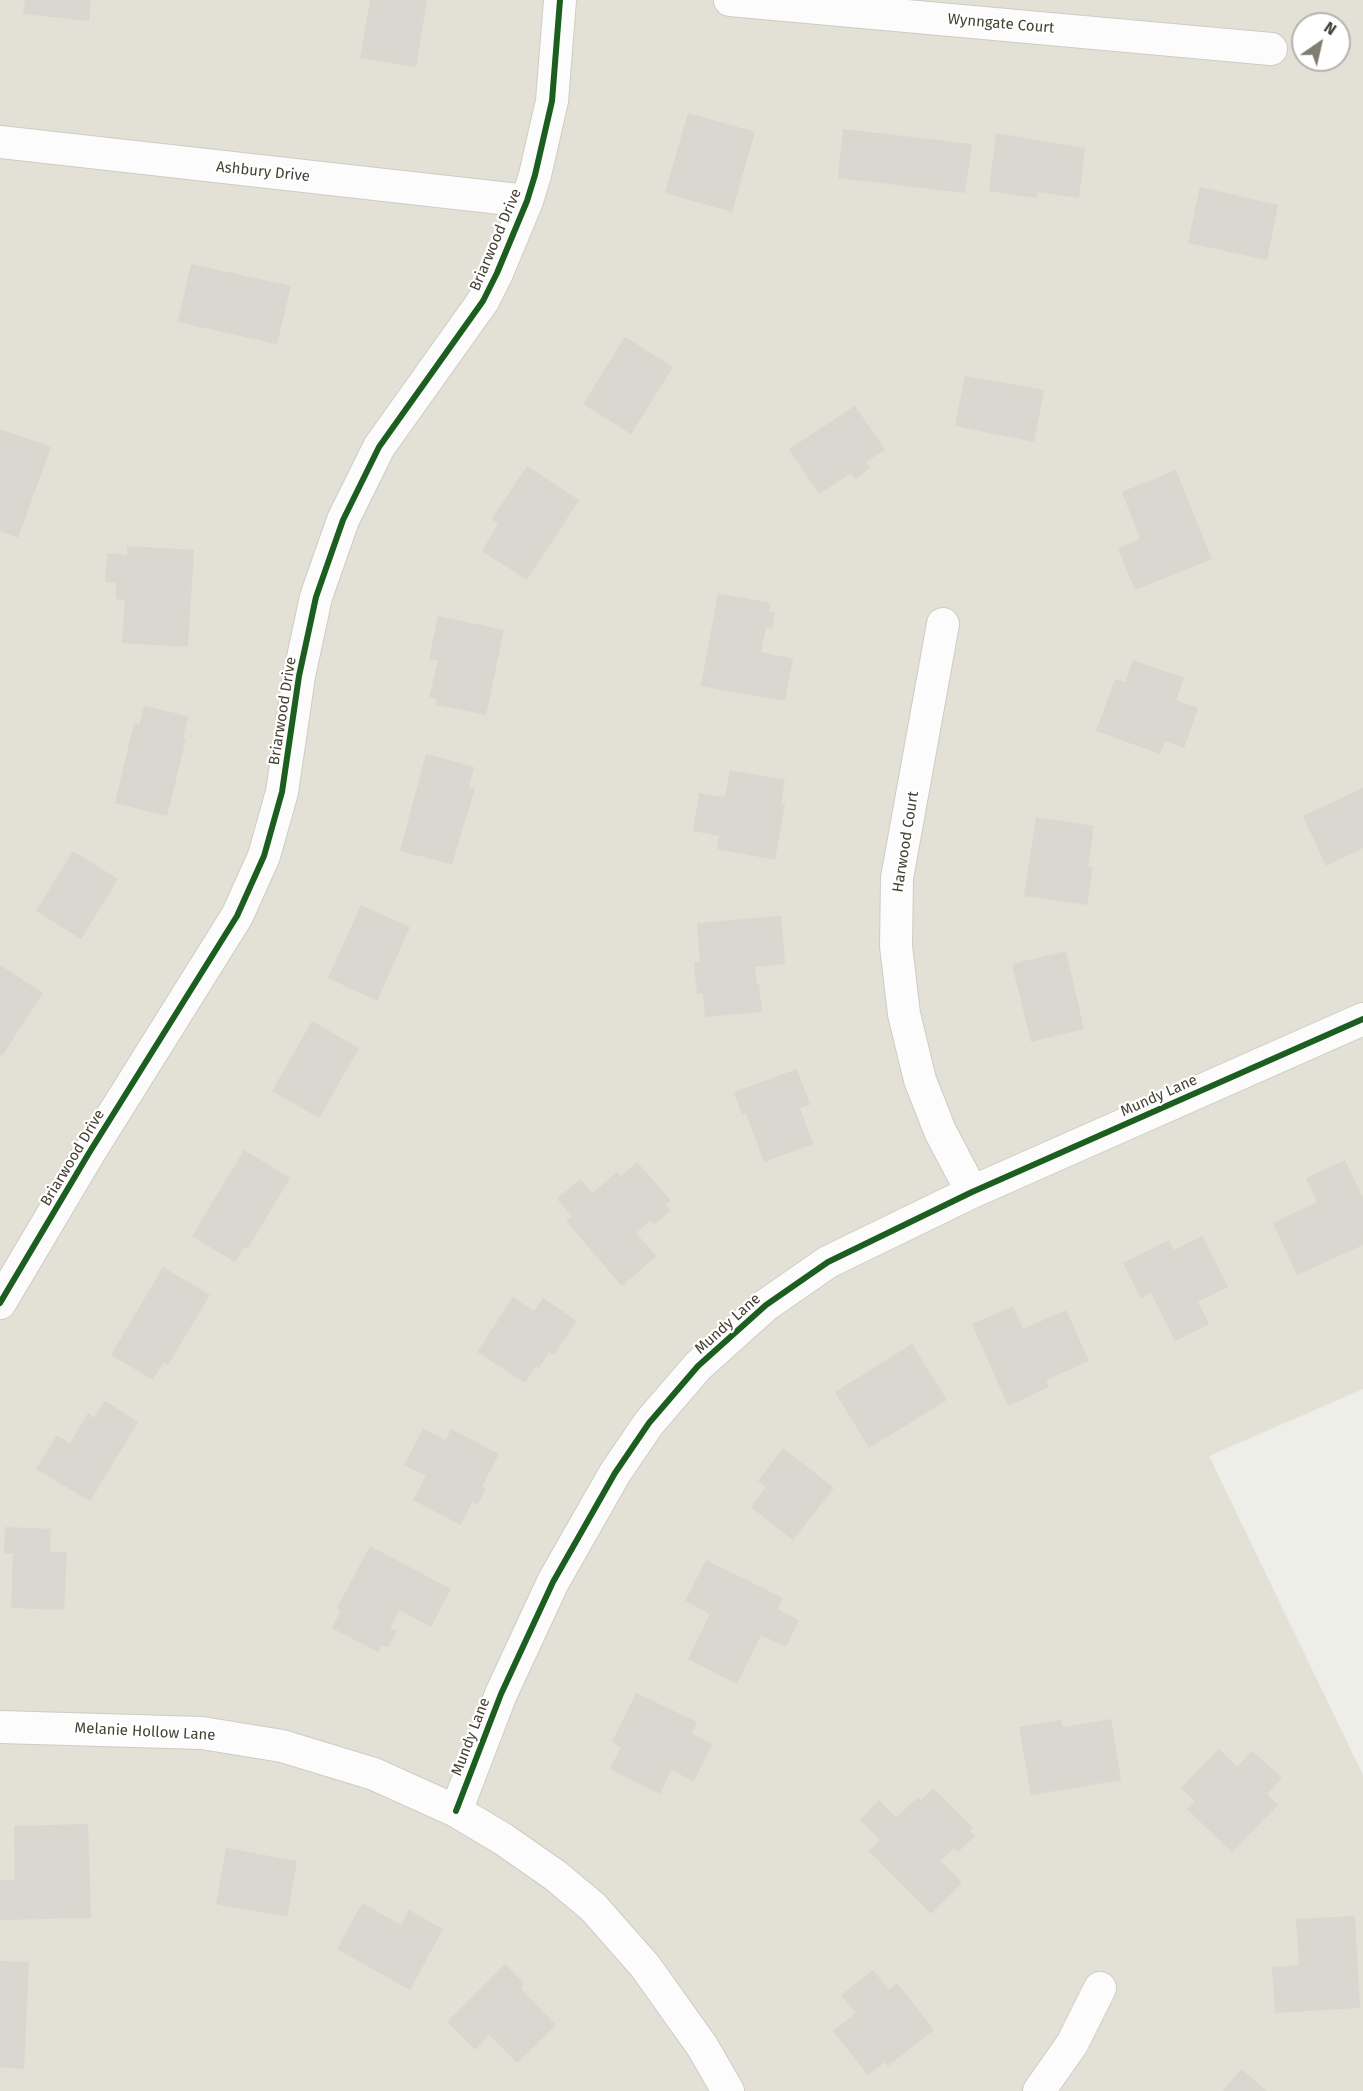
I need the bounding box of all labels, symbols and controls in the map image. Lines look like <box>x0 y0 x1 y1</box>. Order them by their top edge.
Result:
street label: Wynngate Court <box>947 10 1055 38</box>
north arrow <box>1291 12 1351 72</box>
text: N <box>1321 17 1340 39</box>
street label: Ashbury Drive <box>215 158 311 186</box>
street label: Briarwood Drive <box>466 186 526 294</box>
street label: Briarwood Drive <box>266 656 300 766</box>
street label: Harwood Court <box>889 790 923 894</box>
street label: Mundy Lane <box>1118 1071 1200 1121</box>
street label: Briarwood Drive <box>37 1106 109 1210</box>
street label: Mundy Lane <box>692 1290 764 1358</box>
street label: Mundy Lane <box>448 1696 494 1778</box>
street label: Melanie Hollow Lane <box>74 1719 216 1745</box>

